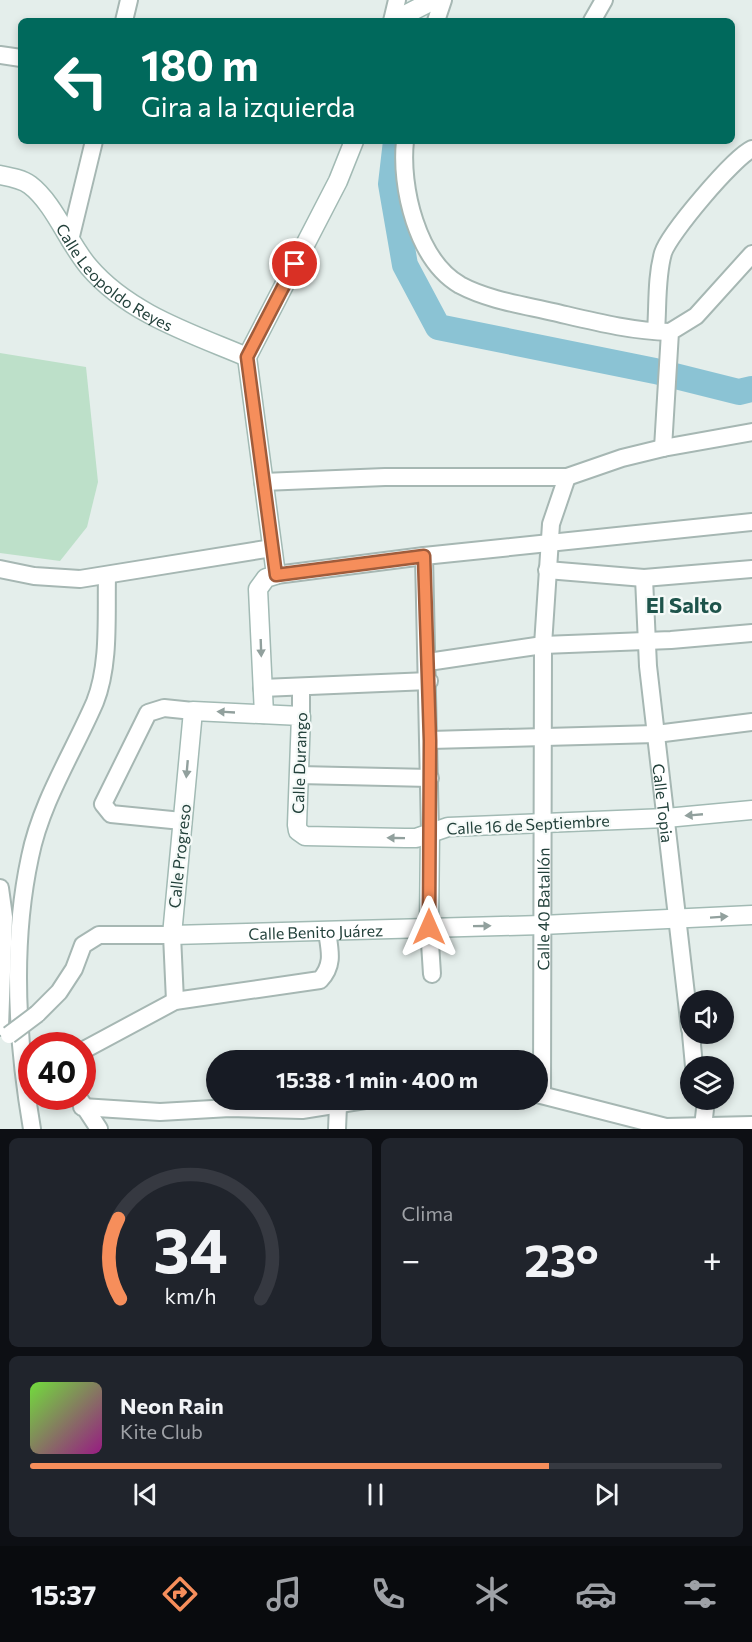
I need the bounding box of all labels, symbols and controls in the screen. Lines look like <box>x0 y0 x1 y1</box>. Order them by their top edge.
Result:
text: 180 m <box>141 38 259 90</box>
icon: left <box>42 42 120 120</box>
text: Gira a la izquierda <box>141 90 355 123</box>
street label: Calle Leopoldo Reyes <box>53 220 176 334</box>
pin <box>269 238 320 289</box>
icon: arrive <box>278 247 311 280</box>
district label: El Salto <box>646 591 722 618</box>
one-way arrow <box>256 638 265 657</box>
one-way arrow <box>216 708 235 717</box>
street label: Calle Durango <box>288 712 310 814</box>
one-way arrow <box>182 760 192 779</box>
street label: Calle Topia <box>650 762 678 844</box>
street label: Calle Progreso <box>164 803 194 909</box>
street label: Calle 16 de Septiembre <box>446 810 610 838</box>
one-way arrow <box>684 811 703 820</box>
one-way arrow <box>387 833 406 843</box>
street label: Calle 40 Batallón <box>533 848 552 970</box>
position arrow <box>397 895 461 959</box>
one-way arrow <box>709 912 728 922</box>
street label: Calle Benito Juárez <box>248 920 383 942</box>
one-way arrow <box>473 921 492 931</box>
map controls <box>680 990 734 1110</box>
button: sound <box>680 990 734 1044</box>
speed limit sign: 40 <box>18 1032 96 1110</box>
button: layers <box>680 1056 734 1110</box>
text: 15:38 · 1 min · 400 m <box>276 1066 478 1093</box>
text: Clima <box>402 1201 453 1225</box>
text: 34 <box>153 1210 228 1286</box>
text: 23° <box>524 1231 599 1286</box>
text: − <box>402 1238 420 1279</box>
text: + <box>703 1238 722 1279</box>
text: km/h <box>164 1283 216 1309</box>
text: Neon Rain <box>120 1392 224 1419</box>
text: Kite Club <box>120 1419 203 1443</box>
icon: previous <box>129 1478 162 1511</box>
icon: pause <box>359 1478 392 1511</box>
icon: next <box>590 1478 623 1511</box>
icon: directions <box>159 1573 201 1615</box>
icon: music <box>263 1573 305 1615</box>
icon: phone <box>367 1573 409 1615</box>
icon: climate <box>471 1573 513 1615</box>
icon: car <box>575 1573 617 1615</box>
icon: filters <box>679 1573 721 1615</box>
text: 15:37 <box>31 1578 96 1611</box>

